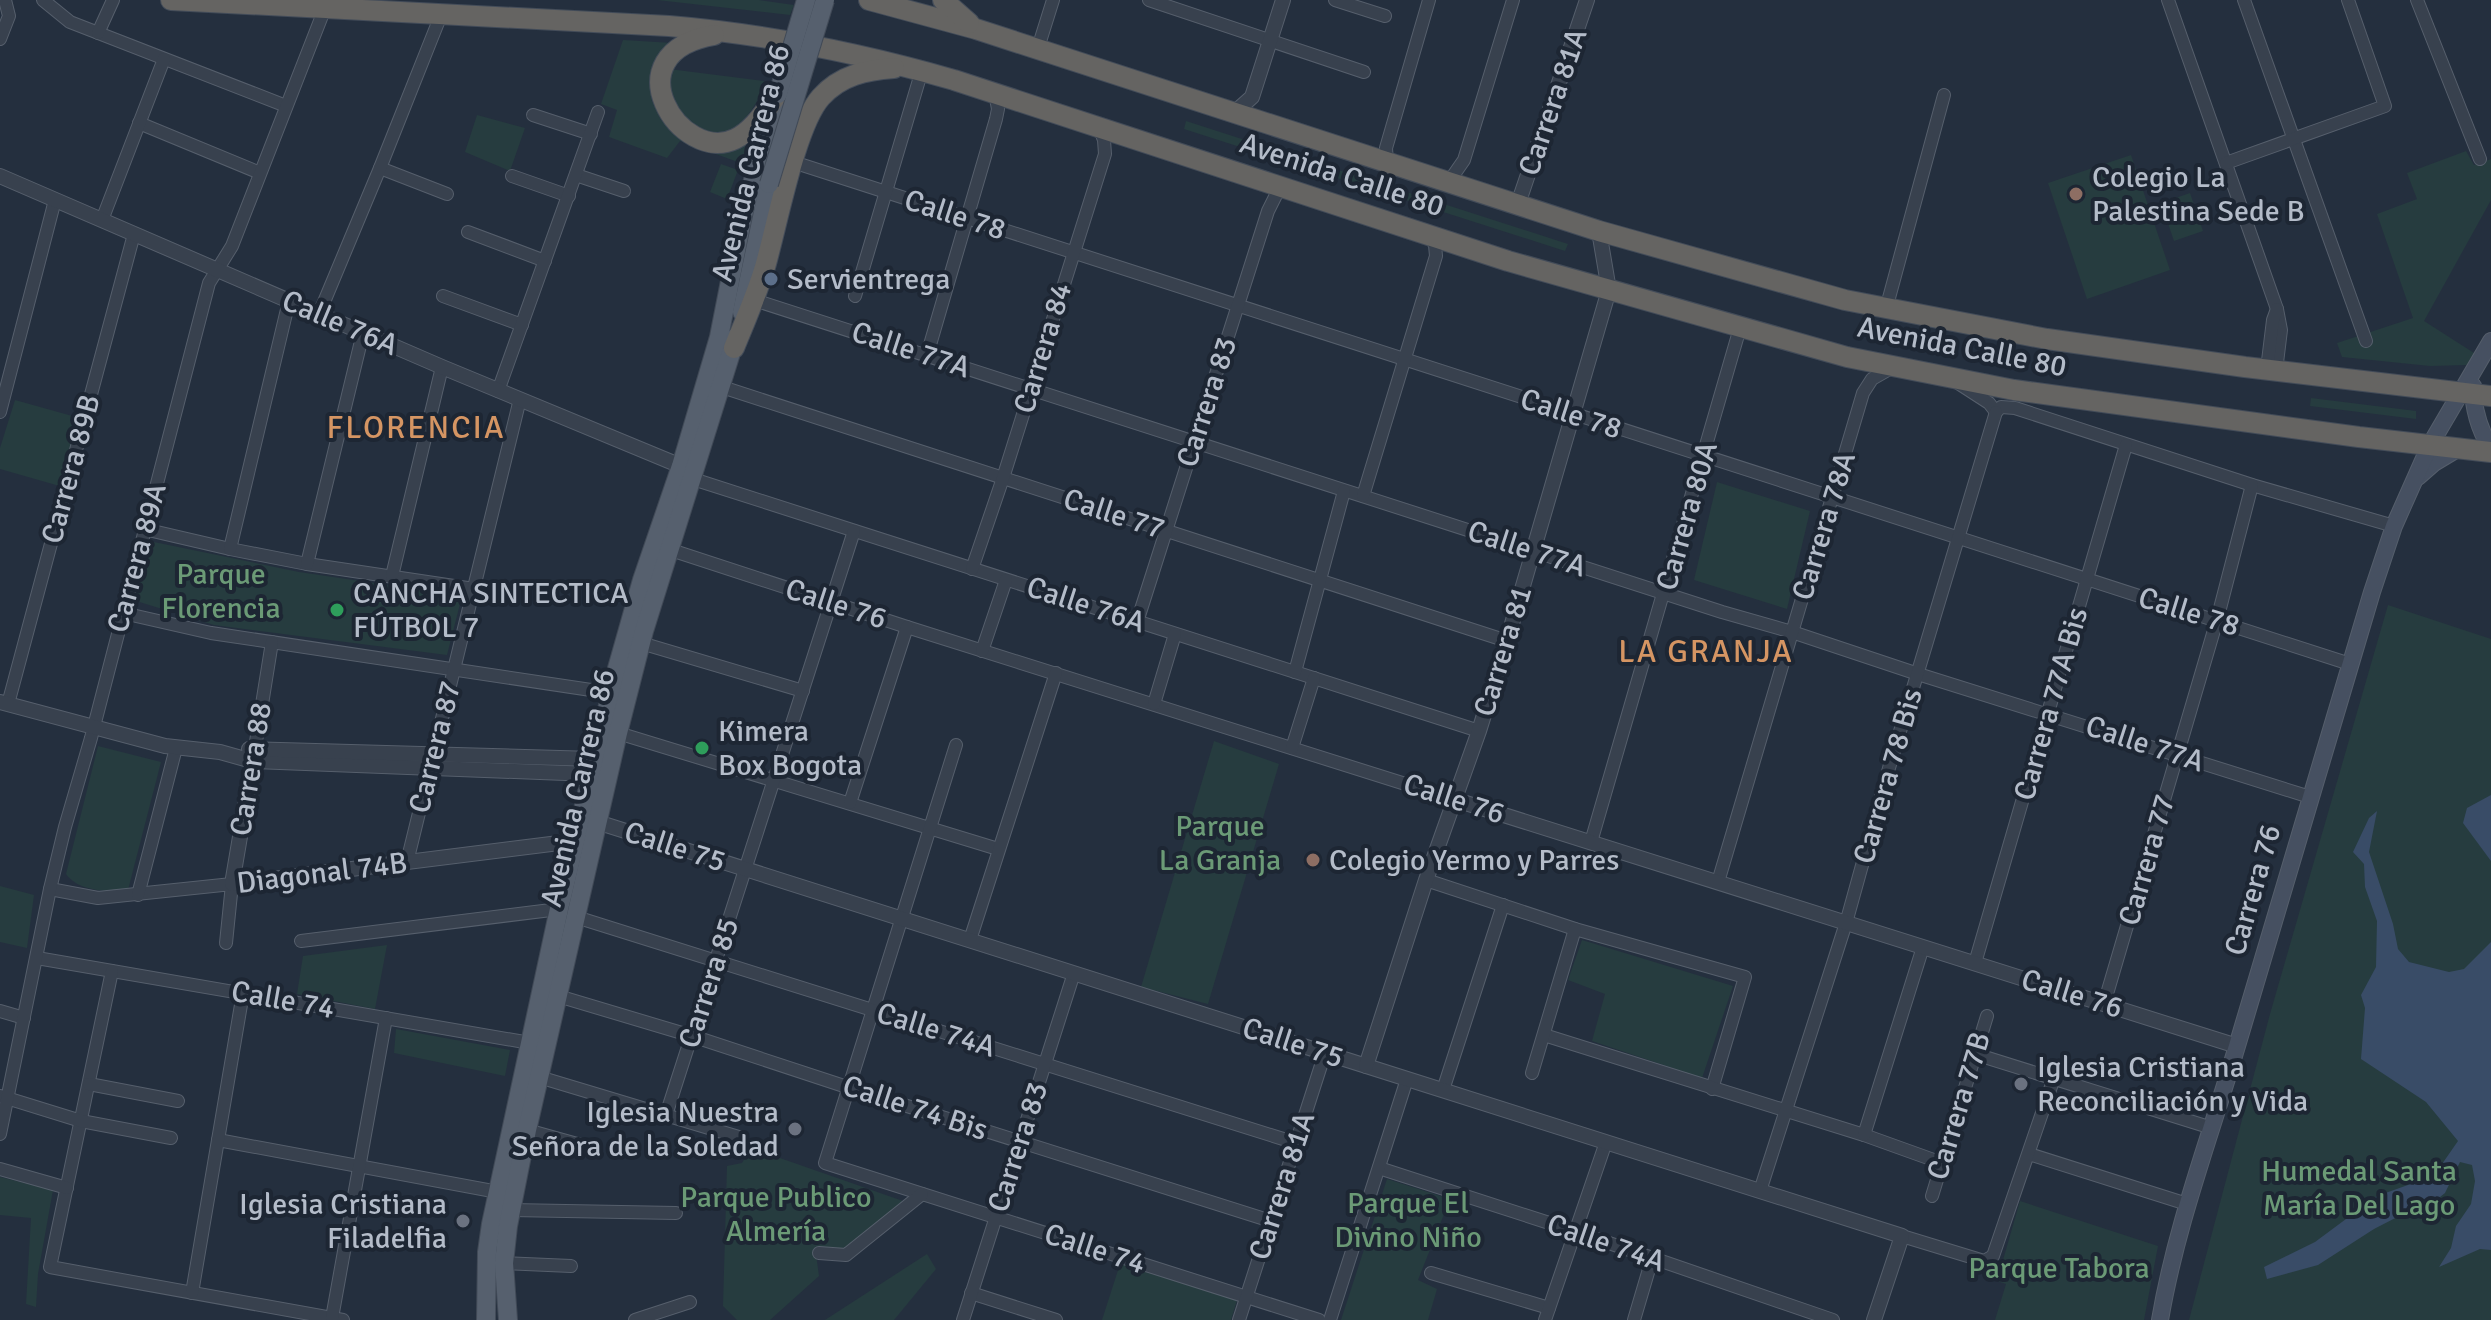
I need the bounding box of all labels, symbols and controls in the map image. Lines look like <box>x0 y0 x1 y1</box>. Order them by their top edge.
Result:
street label: Carrera 81A <box>1511 24 1595 180</box>
street label: Avenida Carrera 86 <box>704 41 798 285</box>
street label: Avenida Calle 80 <box>1235 125 1449 225</box>
place label: Colegio La Palestina Sede B <box>2092 159 2305 230</box>
street label: Calle 78 <box>900 181 1010 249</box>
marker: Colegio La Palestina Sede B <box>2067 185 2085 203</box>
place label: Servientrega <box>787 261 950 298</box>
marker: Servientrega <box>762 270 780 288</box>
street label: Carrera 84 <box>1006 278 1080 418</box>
street label: Calle 76A <box>276 282 404 364</box>
street label: Avenida Calle 80 <box>1854 309 2070 385</box>
street label: Calle 77A <box>847 313 975 387</box>
street label: Carrera 83 <box>1169 332 1245 472</box>
street label: Calle 78 <box>1516 380 1626 448</box>
street label: Carrera 89B <box>33 390 109 548</box>
district label: FLORENCIA <box>327 408 505 447</box>
street label: Carrera 80A <box>1648 437 1726 595</box>
street label: Carrera 78A <box>1784 447 1864 605</box>
street label: Carrera 89A <box>99 479 175 637</box>
street label: Calle 77 <box>1059 480 1169 548</box>
street label: Calle 77A <box>1463 512 1591 586</box>
park label: Parque Florencia <box>161 556 281 627</box>
street label: Calle 76A <box>1022 568 1150 642</box>
street label: Calle 76 <box>781 570 891 638</box>
place label: CANCHA SINTECTICA FÚTBOL 7 <box>353 575 629 646</box>
street label: Calle 78 <box>2134 579 2244 645</box>
street label: Carrera 81 <box>1466 581 1540 721</box>
marker: CANCHA SINTECTICA FÚTBOL 7 <box>328 601 346 619</box>
street label: Carrera 77A Bis <box>2006 603 2096 805</box>
district label: LA GRANJA <box>1618 632 1794 671</box>
street label: Avenida Carrera 86 <box>533 665 623 911</box>
street label: Carrera 87 <box>401 677 469 817</box>
street label: Carrera 78 Bis <box>1845 684 1931 868</box>
street label: Carrera 88 <box>222 700 280 838</box>
street label: Calle 77A <box>2081 707 2209 781</box>
place label: Kimera Box Bogota <box>718 713 862 784</box>
marker: Kimera Box Bogota <box>693 739 711 757</box>
street label: Calle 76 <box>1399 765 1509 833</box>
street label: Carrera 77 <box>2111 790 2183 930</box>
park label: Parque La Granja <box>1159 808 1281 879</box>
street label: Calle 75 <box>620 813 730 881</box>
street label: Carrera 76 <box>2217 820 2289 960</box>
place label: Colegio Yermo y Parres <box>1329 842 1619 879</box>
street label: Diagonal 74B <box>235 844 409 902</box>
marker: Colegio Yermo y Parres <box>1304 851 1322 869</box>
street label: Carrera 85 <box>671 913 747 1053</box>
street label: Calle 76 <box>2017 961 2127 1027</box>
street label: Calle 74 <box>229 973 337 1027</box>
street label: Calle 74A <box>872 994 1000 1066</box>
street label: Calle 75 <box>1238 1009 1348 1077</box>
street label: Carrera 77B <box>1919 1028 1999 1184</box>
place label: Iglesia Cristiana Reconciliación y Vida <box>2037 1049 2308 1120</box>
street label: Calle 74 Bis <box>838 1067 992 1149</box>
marker: Iglesia Cristiana Reconciliación y Vida <box>2012 1075 2030 1093</box>
street label: Carrera 83 <box>980 1077 1056 1217</box>
place label: Iglesia Nuestra Señora de la Soledad <box>512 1094 779 1165</box>
street label: Carrera 81A <box>1241 1108 1323 1264</box>
marker: Iglesia Nuestra Señora de la Soledad <box>786 1120 804 1138</box>
park label: Humedal Santa María Del Lago <box>2261 1153 2457 1224</box>
park label: Parque Publico Almería <box>680 1179 872 1250</box>
park label: Parque El Divino Niño <box>1334 1185 1482 1256</box>
place label: Iglesia Cristiana Filadelfia <box>239 1186 447 1257</box>
street label: Calle 74A <box>1542 1206 1670 1280</box>
marker: Iglesia Cristiana Filadelfia <box>454 1212 472 1230</box>
street label: Calle 74 <box>1040 1215 1150 1283</box>
park label: Parque Tabora <box>1968 1250 2150 1287</box>

